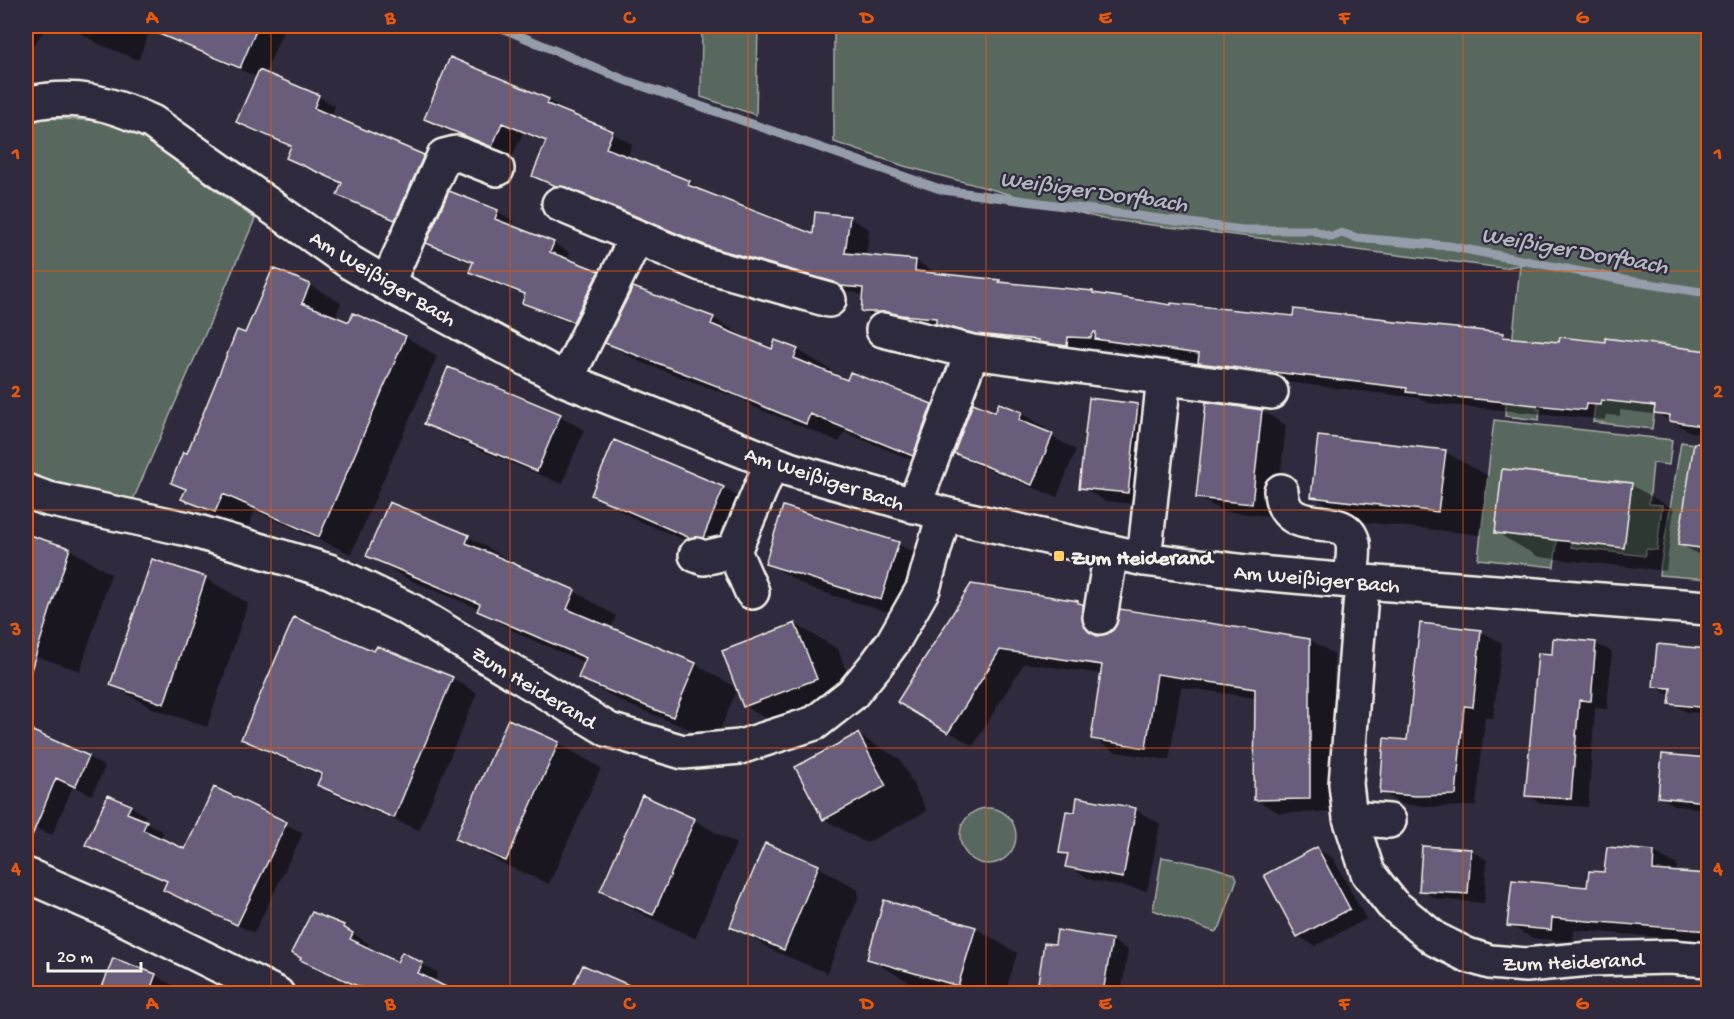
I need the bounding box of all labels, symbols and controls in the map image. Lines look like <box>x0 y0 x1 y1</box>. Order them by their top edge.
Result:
text: A <box>145 8 160 31</box>
text: B <box>384 8 396 31</box>
text: C <box>623 8 637 31</box>
text: D <box>858 8 874 31</box>
text: E <box>1099 8 1113 31</box>
text: F <box>1338 8 1351 31</box>
text: G <box>1576 8 1590 31</box>
text: 1 <box>11 144 20 167</box>
text: 1 <box>1713 144 1722 167</box>
water label: Weißiger Dorfbach <box>998 166 1190 221</box>
water label: Weißiger Dorfbach <box>1479 222 1671 283</box>
street label: Am Weißiger Bach <box>304 226 460 335</box>
text: 2 <box>11 382 21 405</box>
text: 2 <box>1713 382 1723 405</box>
street label: Am Weißiger Bach <box>741 443 907 519</box>
place label: Zum Heiderand <box>1071 547 1215 573</box>
marker: Zum Heiderand <box>1052 549 1066 563</box>
street label: Am Weißiger Bach <box>1233 561 1401 601</box>
text: 3 <box>10 620 21 643</box>
text: 3 <box>1712 620 1723 643</box>
street label: Zum Heiderand <box>466 642 602 738</box>
text: 4 <box>10 859 21 882</box>
text: 4 <box>1712 859 1723 882</box>
scale bar <box>48 935 141 973</box>
text: 20 m <box>57 948 93 969</box>
street label: Zum Heiderand <box>1502 948 1646 979</box>
text: A <box>145 994 160 1017</box>
text: B <box>384 994 396 1017</box>
text: C <box>623 994 637 1017</box>
text: D <box>858 994 874 1017</box>
text: E <box>1099 994 1113 1017</box>
text: F <box>1338 994 1351 1017</box>
text: G <box>1576 994 1590 1017</box>

